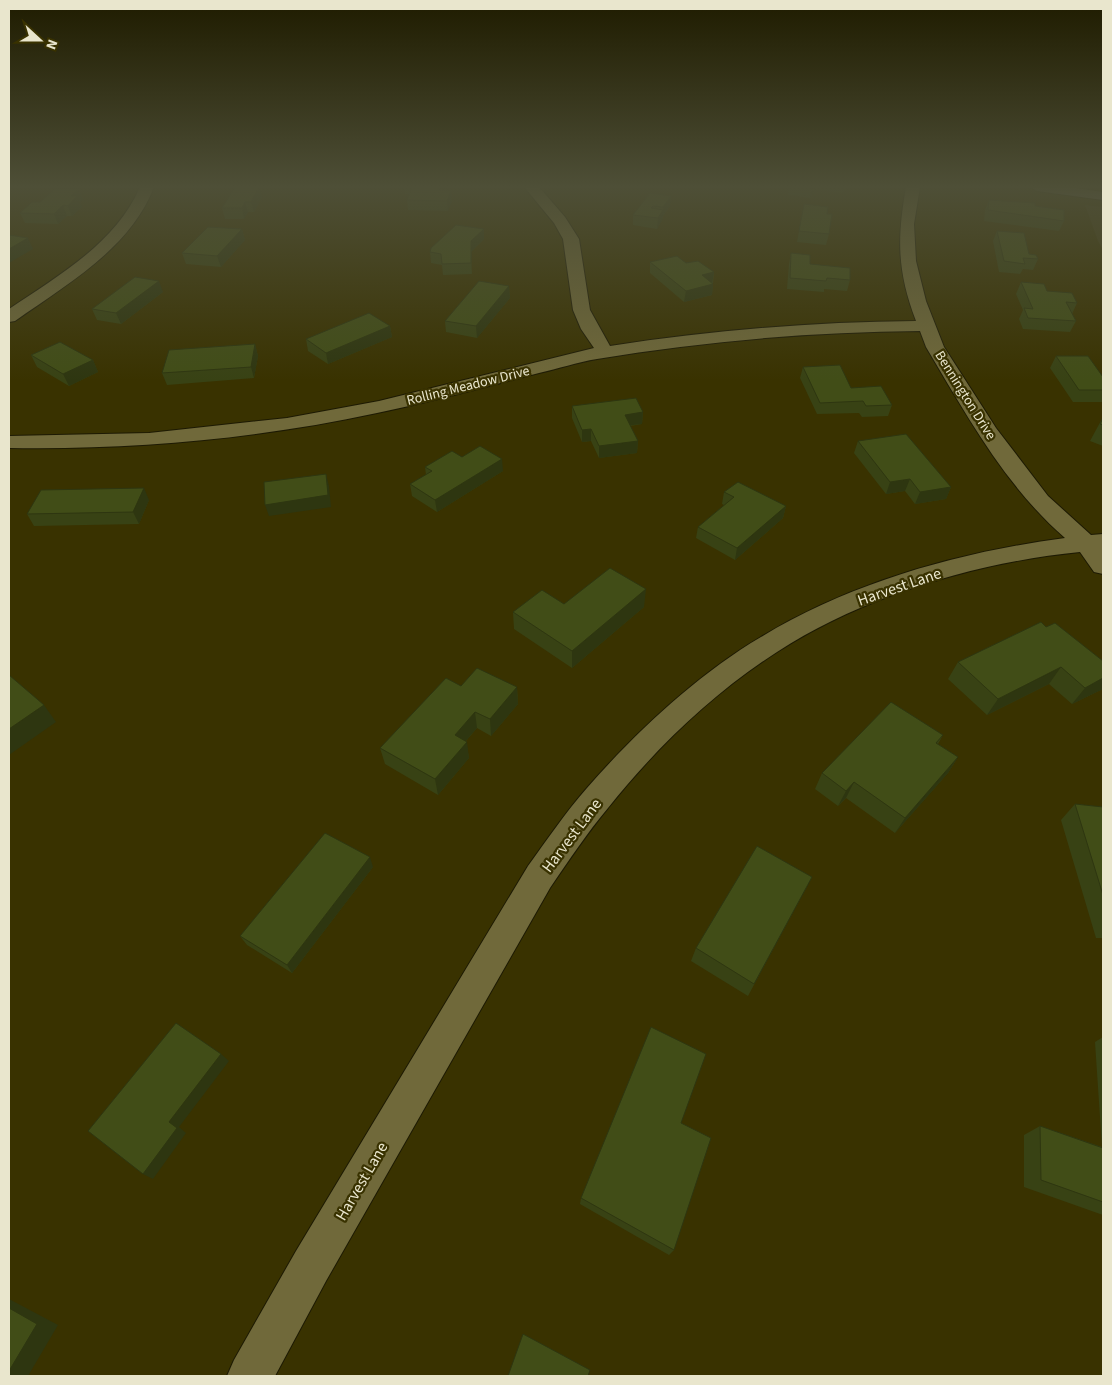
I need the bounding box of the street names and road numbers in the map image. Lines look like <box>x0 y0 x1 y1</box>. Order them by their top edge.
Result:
street label: Bennington Drive <box>930 347 1001 444</box>
street label: Rolling Meadow Drive <box>405 361 532 411</box>
street label: Harvest Lane <box>854 562 944 612</box>
street label: Harvest Lane <box>537 794 607 877</box>
street label: Harvest Lane <box>331 1138 393 1225</box>

